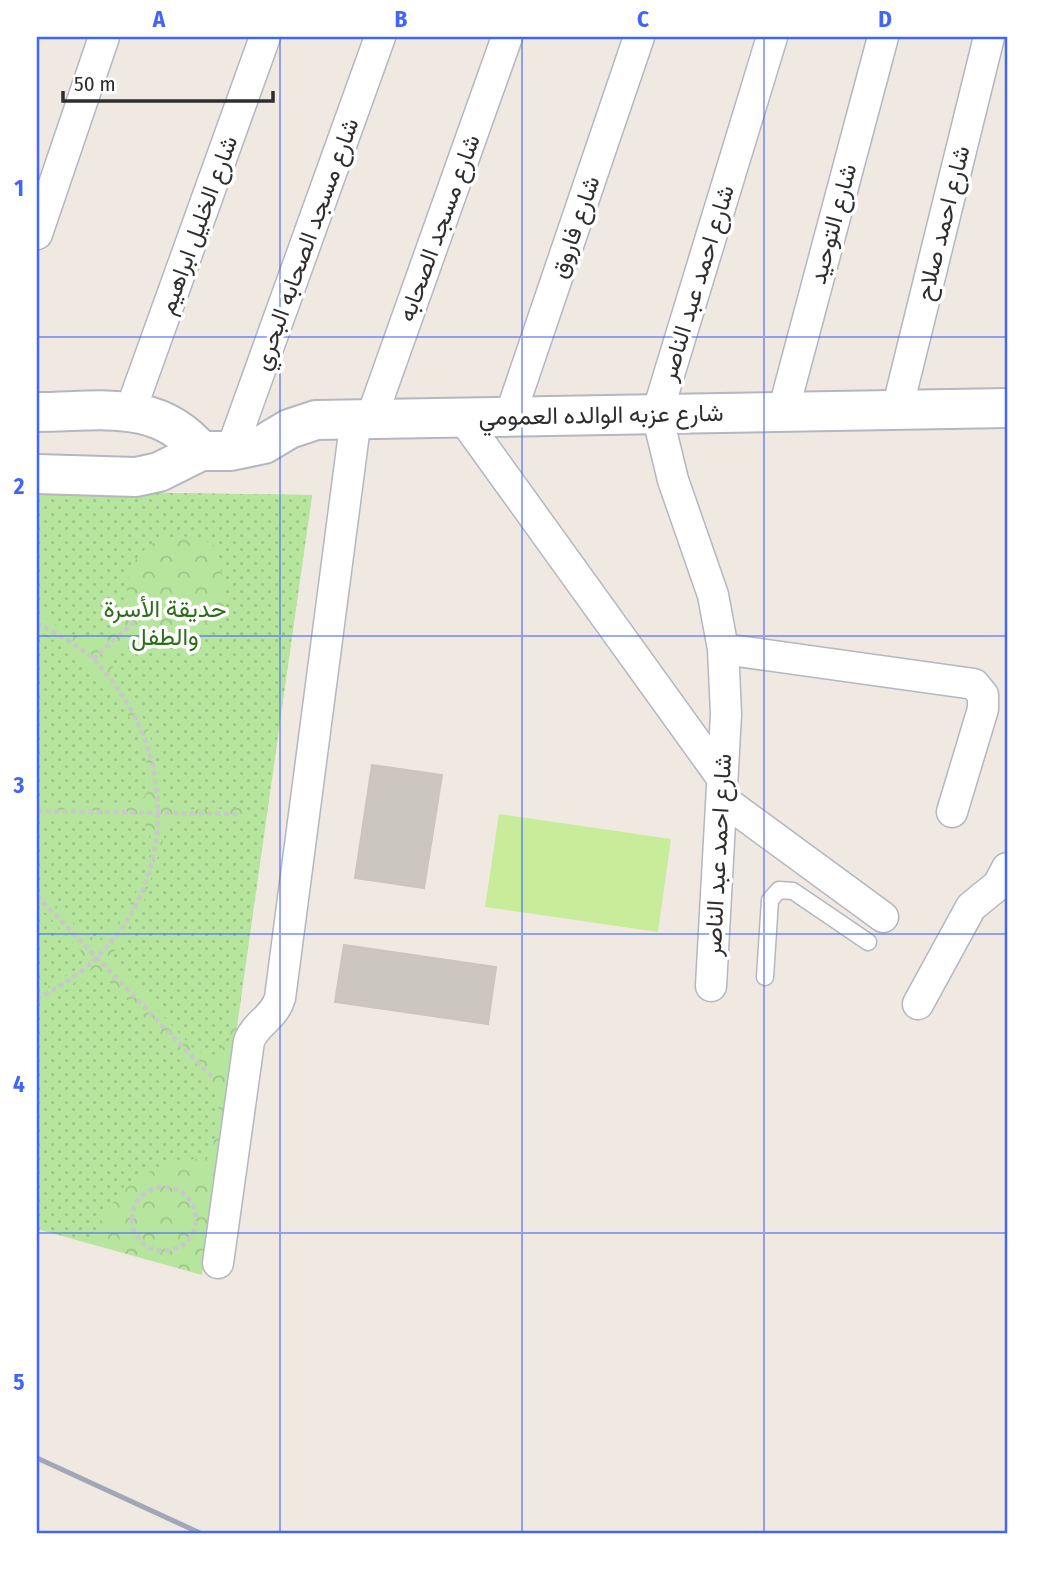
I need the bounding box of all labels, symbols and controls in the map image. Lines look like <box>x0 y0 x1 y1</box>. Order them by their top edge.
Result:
text: A <box>152 5 166 33</box>
text: B <box>395 5 408 33</box>
text: C <box>637 5 649 33</box>
text: D <box>878 5 892 33</box>
scale bar <box>63 60 273 104</box>
text: 50 m <box>74 71 116 97</box>
street label: شارع مسجد الصحابه البحري <box>247 114 369 375</box>
street label: شارع مسجد الصحابه <box>392 131 488 326</box>
street label: شارع الخليل ابراهيم <box>153 132 245 319</box>
street label: شارع احمد صلاح <box>910 143 978 304</box>
street label: شارع التوحيد <box>804 161 864 288</box>
street label: شارع فاروق <box>544 172 607 282</box>
text: 1 <box>14 174 24 202</box>
street label: شارع احمد عبد الناصر <box>654 182 742 386</box>
street label: شارع عزبه الوالده العمومي <box>478 399 724 436</box>
text: 2 <box>13 472 25 500</box>
park label: حديقة الأسرة والطفل <box>103 595 227 652</box>
street label: شارع احمد عبد الناصر <box>699 753 739 958</box>
text: 3 <box>13 771 25 799</box>
text: 4 <box>13 1070 25 1098</box>
text: 5 <box>13 1368 25 1396</box>

